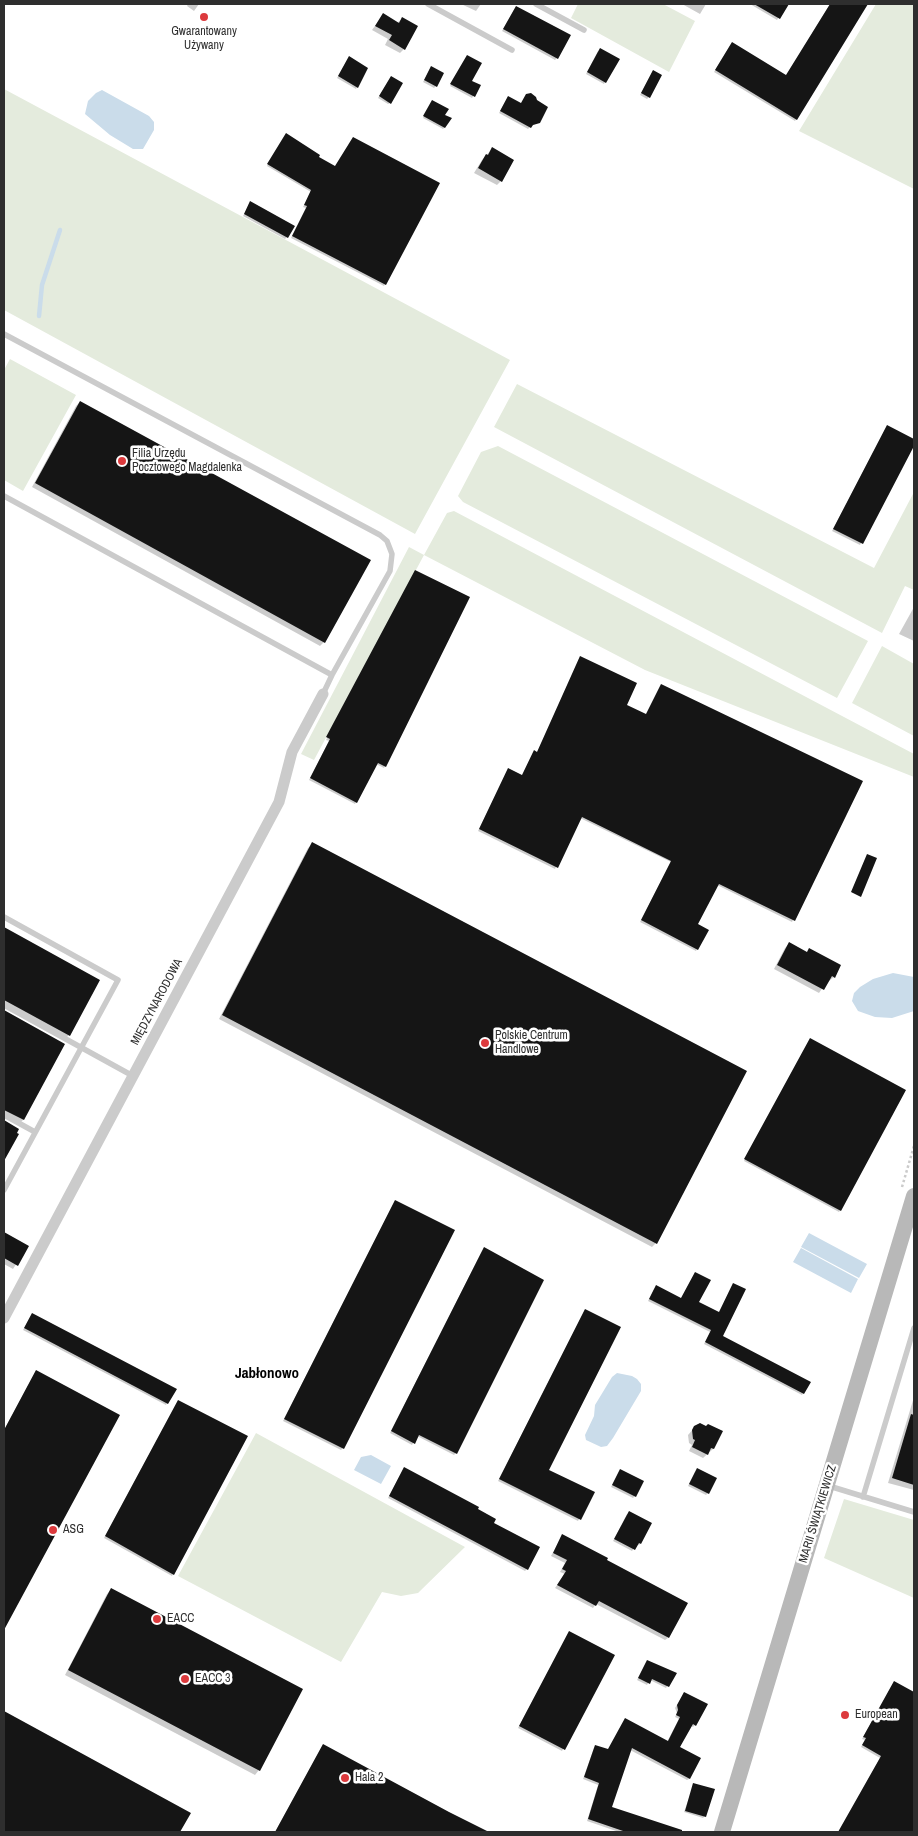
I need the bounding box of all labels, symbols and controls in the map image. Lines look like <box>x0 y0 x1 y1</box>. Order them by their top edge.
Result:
marker: Gwarantowany Używany <box>198 11 210 23</box>
place label: Gwarantowany Używany <box>171 25 237 53</box>
place label: Filia Urzędu Pocztowego Magdalenka <box>132 447 242 475</box>
marker: Filia Urzędu Pocztowego Magdalenka <box>116 455 128 467</box>
street label: MIĘDZYNARODOWA <box>128 956 186 1048</box>
place label: Polskie Centrum Handlowe <box>495 1029 568 1057</box>
marker: Polskie Centrum Handlowe <box>479 1037 491 1049</box>
district label: Jabłonowo <box>235 1365 299 1383</box>
street label: MARII ŚWIĄTKIEWICZ <box>796 1463 840 1565</box>
place label: ASG <box>63 1523 84 1537</box>
marker: ASG <box>47 1524 59 1536</box>
place label: EACC <box>167 1612 194 1626</box>
marker: EACC <box>151 1613 163 1625</box>
place label: EACC 3 <box>195 1672 231 1686</box>
marker: EACC 3 <box>179 1673 191 1685</box>
place label: European <box>855 1708 898 1722</box>
marker: European <box>839 1709 851 1721</box>
place label: Hala 2 <box>355 1771 383 1785</box>
marker: Hala 2 <box>339 1772 351 1784</box>

